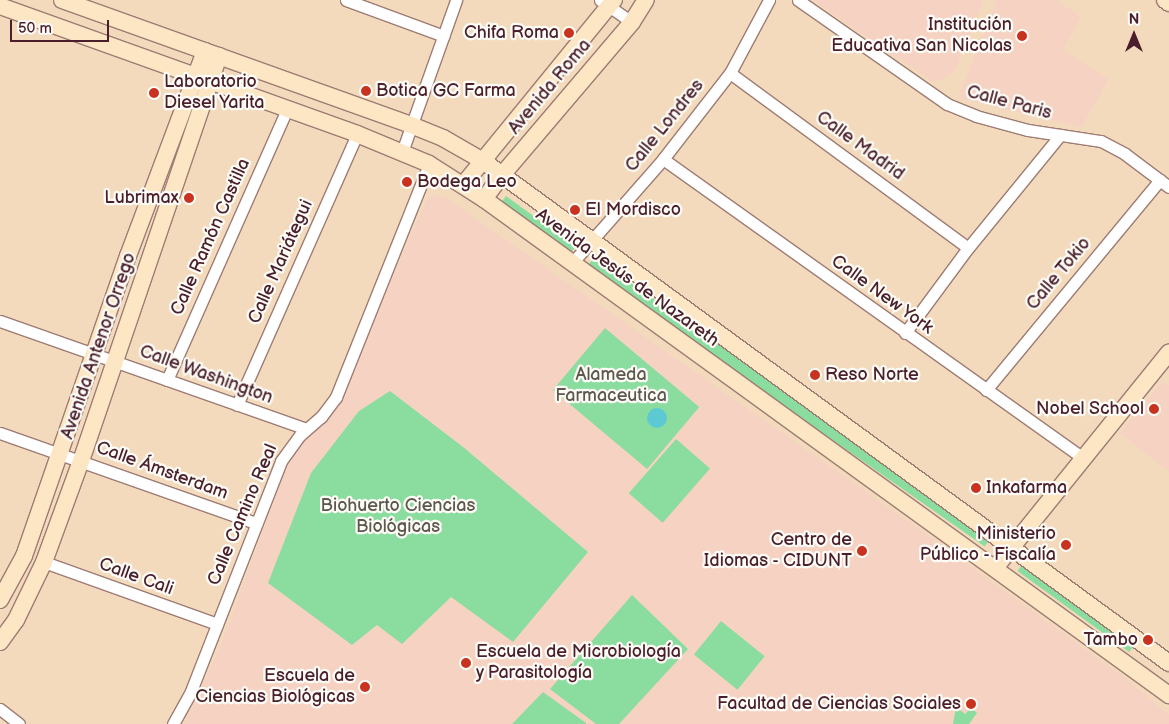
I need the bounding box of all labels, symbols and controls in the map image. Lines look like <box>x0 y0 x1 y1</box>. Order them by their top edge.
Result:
scale bar <box>12 10 111 42</box>
north arrow <box>1109 10 1159 60</box>
text: N <box>1129 11 1139 28</box>
place label: Institución Educativa San Nicolas <box>831 15 1012 58</box>
text: 50 m <box>18 19 52 38</box>
place label: Chifa Roma <box>464 22 559 44</box>
marker: Chifa Roma <box>563 27 575 39</box>
marker: Institución Educativa San Nicolas <box>1016 30 1028 42</box>
street label: Avenida Roma <box>504 35 596 139</box>
place label: Laboratorio Diesel Yarita <box>164 72 266 115</box>
street label: Calle Londres <box>621 75 709 177</box>
place label: Botica GC Farma <box>376 80 516 102</box>
street label: Calle Paris <box>964 81 1054 125</box>
marker: Botica GC Farma <box>360 85 372 97</box>
marker: Laboratorio Diesel Yarita <box>148 87 160 99</box>
street label: Calle Madrid <box>812 107 908 185</box>
street label: Calle Ramón Castilla <box>167 155 255 319</box>
place label: Bodega Leo <box>417 171 517 193</box>
marker: Bodega Leo <box>401 176 413 188</box>
place label: Lubrimax <box>104 187 179 209</box>
marker: Lubrimax <box>183 192 195 204</box>
street label: Calle Mariátegui <box>244 197 318 327</box>
place label: El Mordisco <box>585 199 681 221</box>
street label: Avenida Jesús de Nazareth <box>531 204 723 352</box>
marker: El Mordisco <box>569 204 581 216</box>
street label: Calle Tokio <box>1022 233 1096 315</box>
street label: Avenida Antenor Orrego <box>57 250 141 442</box>
street label: Calle New York <box>826 250 938 340</box>
street label: Calle Washington <box>136 341 276 409</box>
place label: Reso Norte <box>825 364 919 386</box>
park label: Alameda Farmaceutica <box>555 365 667 408</box>
marker: Reso Norte <box>809 369 821 381</box>
place label: Nobel School <box>1036 398 1144 420</box>
marker: Nobel School <box>1148 403 1160 415</box>
street label: Calle Ámsterdam <box>93 437 231 505</box>
street label: Calle Camino Real <box>203 441 283 589</box>
place label: Inkafarma <box>986 477 1067 499</box>
marker: Inkafarma <box>970 482 982 494</box>
park label: Biohuerto Ciencias Biológicas <box>321 496 475 538</box>
place label: Ministerio Público - Fiscalía <box>918 524 1056 566</box>
place label: Centro de Idiomas - CIDUNT <box>702 530 852 572</box>
marker: Ministerio Público - Fiscalía <box>1060 539 1072 551</box>
marker: Centro de Idiomas - CIDUNT <box>856 545 868 557</box>
street label: Calle Cali <box>96 554 176 600</box>
place label: Tambo <box>1083 629 1138 651</box>
marker: Tambo <box>1142 634 1154 646</box>
place label: Escuela de Microbiología y Parasitología <box>476 642 681 684</box>
marker: Escuela de Microbiología y Parasitología <box>460 657 472 669</box>
place label: Escuela de Ciencias Biológicas <box>195 666 355 709</box>
marker: Escuela de Ciencias Biológicas <box>359 681 371 693</box>
place label: Facultad de Ciencias Sociales <box>717 693 961 715</box>
marker: Facultad de Ciencias Sociales <box>965 698 977 710</box>

